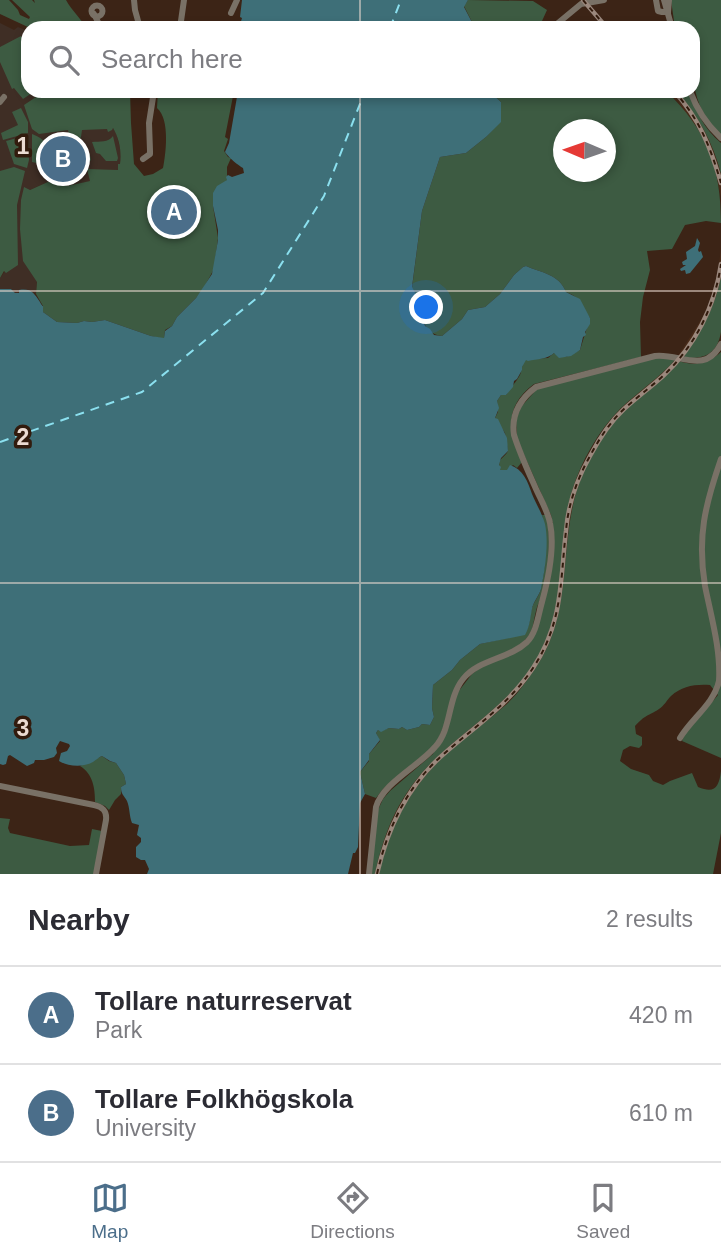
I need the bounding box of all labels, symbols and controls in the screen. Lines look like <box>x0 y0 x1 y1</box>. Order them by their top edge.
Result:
search box <box>21 21 700 98</box>
icon: search <box>45 41 83 79</box>
text: Search here <box>101 44 243 74</box>
north arrow <box>553 119 616 182</box>
text: 1 <box>17 133 30 159</box>
pin: B <box>40 133 86 185</box>
pin: A <box>151 186 197 238</box>
your location <box>409 290 443 324</box>
text: 2 <box>17 424 29 450</box>
text: 3 <box>17 715 29 741</box>
text: Nearby <box>28 903 130 936</box>
text: 2 results <box>606 906 693 932</box>
text: Tollare naturreservat <box>95 986 352 1016</box>
text: A <box>43 1002 59 1028</box>
text: 420 m <box>629 1002 693 1028</box>
text: Park <box>95 1017 142 1043</box>
text: Tollare Folkhögskola <box>95 1084 353 1114</box>
text: B <box>43 1100 59 1126</box>
text: 610 m <box>629 1100 693 1126</box>
text: University <box>95 1115 196 1141</box>
tab: Map <box>91 1179 129 1243</box>
tab: Directions <box>310 1179 395 1243</box>
tab: Saved <box>576 1179 630 1243</box>

